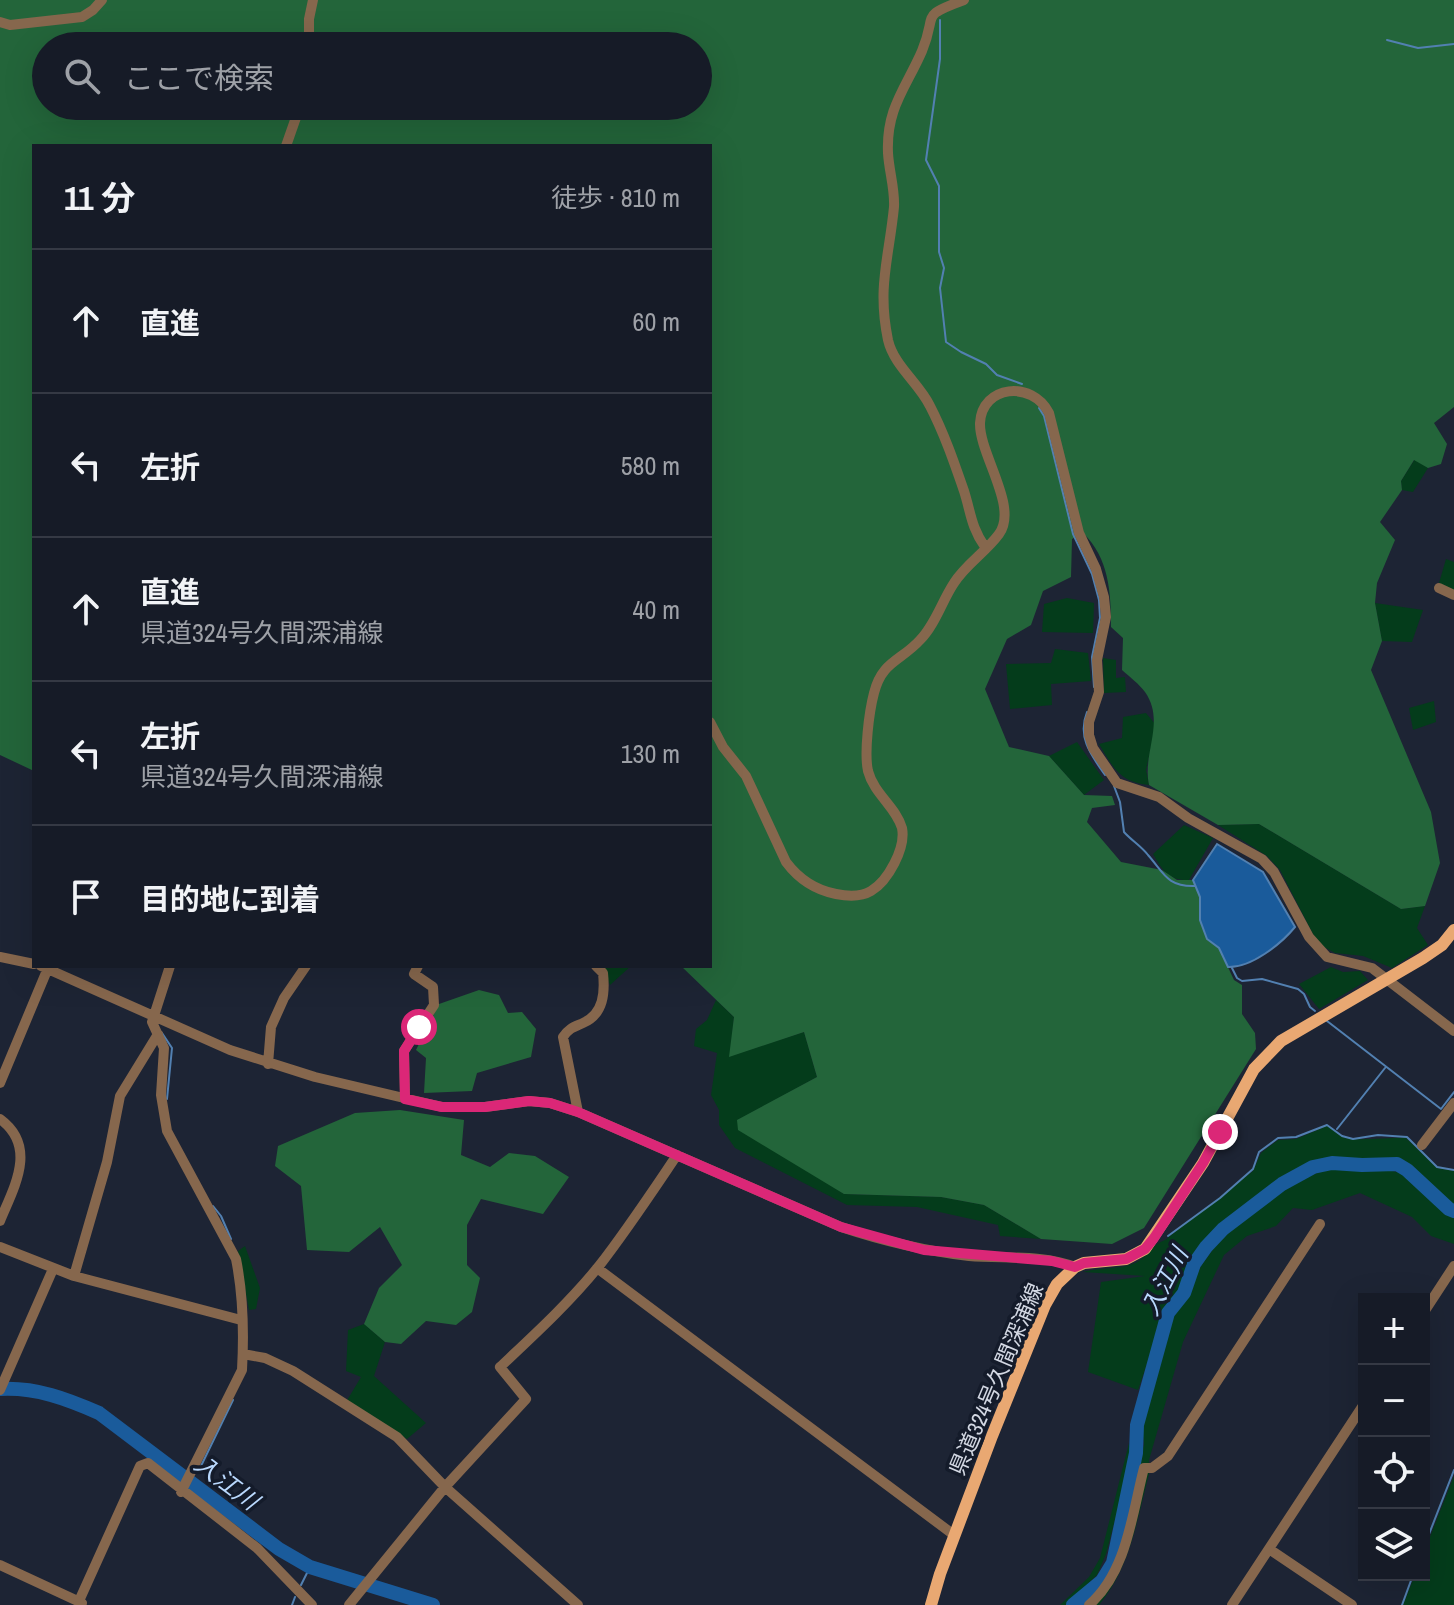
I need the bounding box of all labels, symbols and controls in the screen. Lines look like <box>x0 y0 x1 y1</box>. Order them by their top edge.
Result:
search box <box>32 32 712 120</box>
icon: search <box>60 54 104 98</box>
text: ここで検索 <box>124 58 274 98</box>
text: 11 分 <box>64 175 135 221</box>
text: 徒歩 · 810 m <box>551 180 680 215</box>
icon: ahead <box>64 299 108 343</box>
text: 直進 <box>140 303 200 343</box>
text: 60 m <box>633 304 680 339</box>
icon: left <box>64 443 108 487</box>
text: 左折 <box>140 447 200 487</box>
text: 580 m <box>621 448 680 483</box>
text: 直進 <box>140 572 200 612</box>
icon: ahead <box>64 587 108 631</box>
text: 40 m <box>633 592 680 627</box>
text: 県道324号久間深浦線 <box>140 615 384 650</box>
text: 左折 <box>140 716 200 756</box>
icon: left <box>64 731 108 775</box>
text: 130 m <box>621 736 680 771</box>
text: 県道324号久間深浦線 <box>140 759 384 794</box>
icon: arrive <box>64 875 108 919</box>
text: 目的地に到着 <box>140 879 320 919</box>
route start <box>401 1009 437 1045</box>
route end <box>1202 1114 1238 1150</box>
water label: 入江川 <box>1133 1239 1196 1320</box>
street label: 県道324号久間深浦線 <box>942 1278 1050 1480</box>
map controls <box>1358 1293 1430 1581</box>
button: + <box>1358 1293 1430 1365</box>
button: − <box>1358 1365 1430 1437</box>
button: locate <box>1358 1437 1430 1509</box>
water label: 入江川 <box>189 1448 268 1518</box>
button: layers <box>1358 1509 1430 1581</box>

